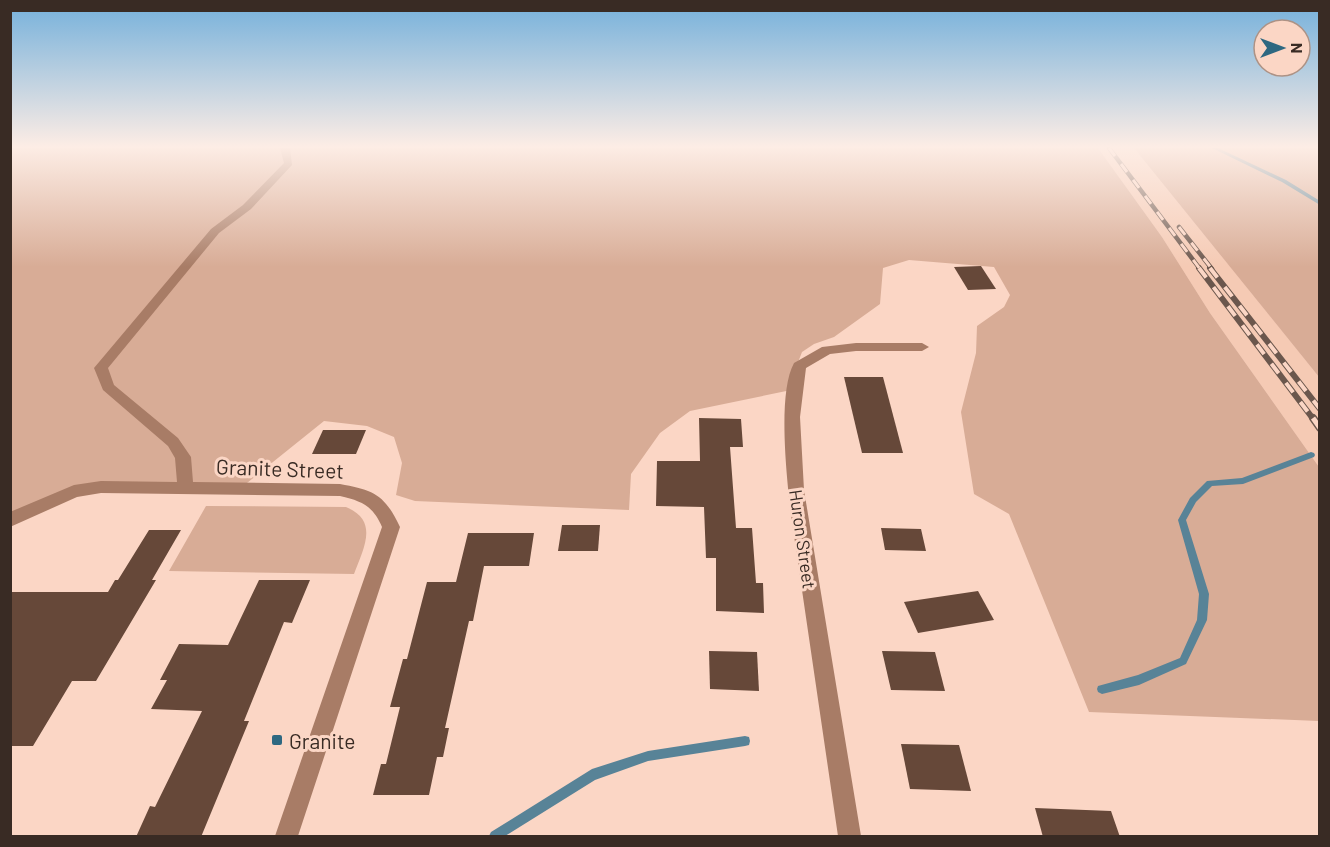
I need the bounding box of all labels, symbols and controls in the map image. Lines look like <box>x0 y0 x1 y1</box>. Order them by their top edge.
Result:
north arrow <box>1252 18 1312 78</box>
text: N <box>1288 43 1307 53</box>
street label: Granite Street <box>216 453 344 483</box>
street label: Huron Street <box>785 488 821 590</box>
place label: Granite <box>289 728 355 753</box>
marker: Granite <box>270 733 284 747</box>

